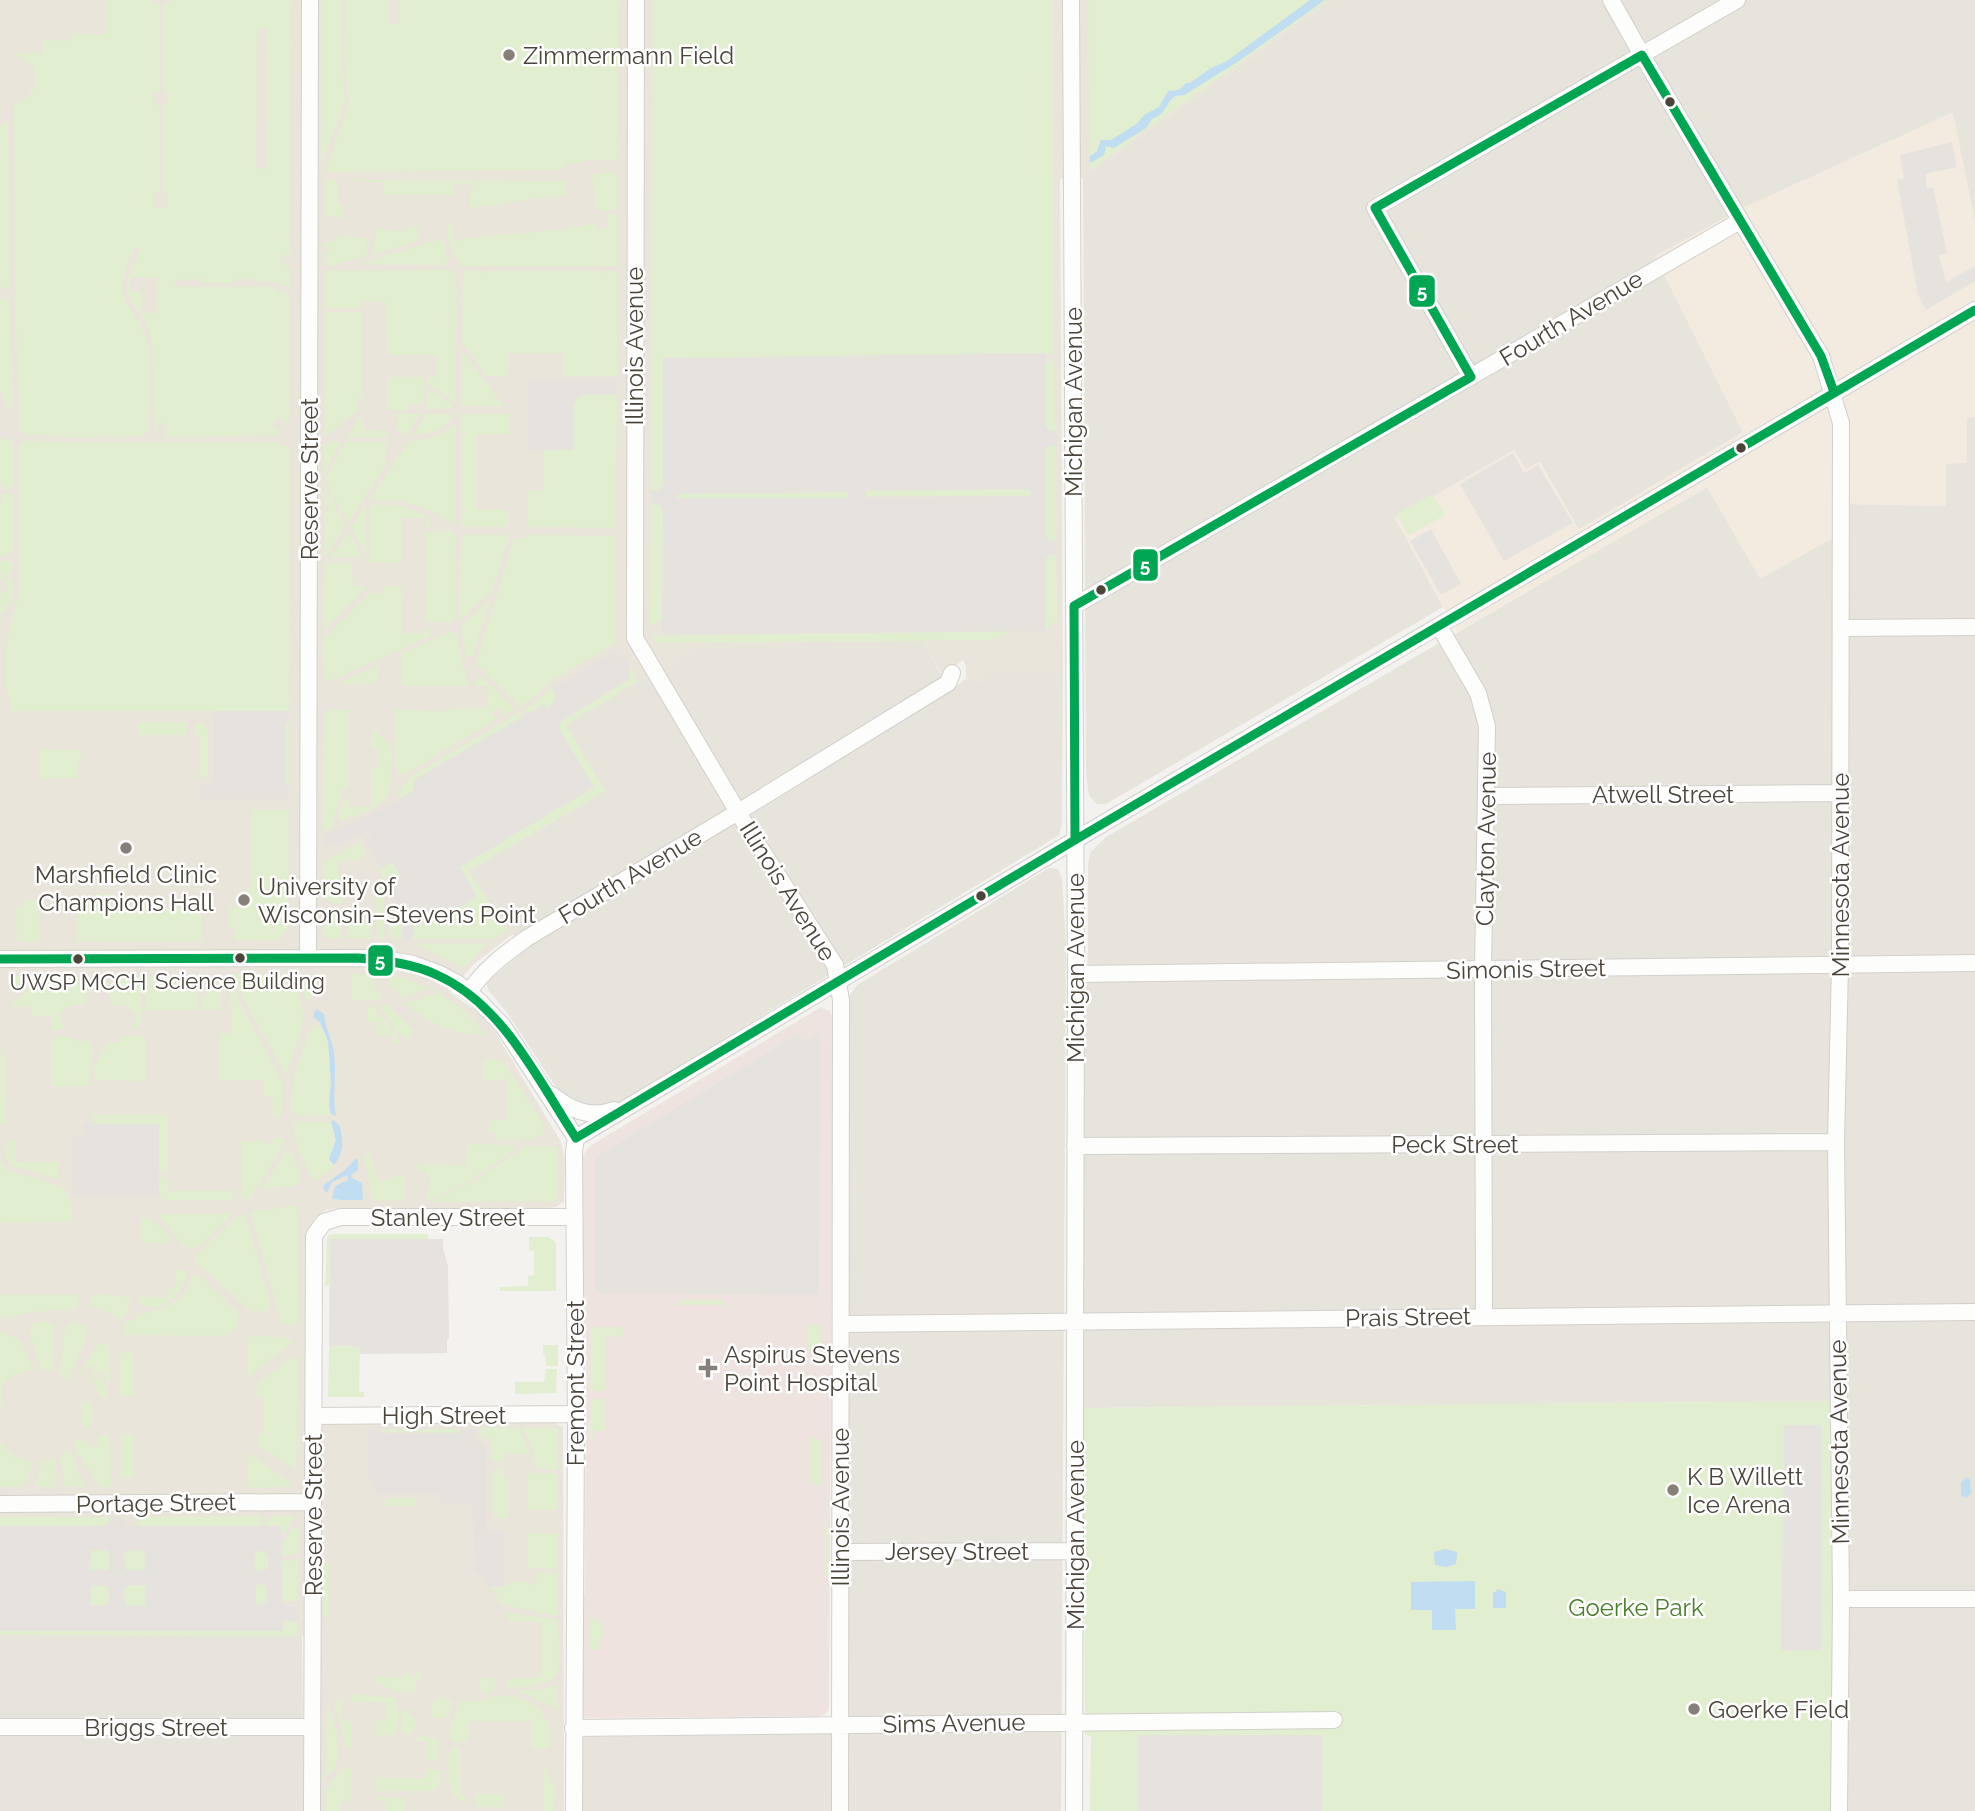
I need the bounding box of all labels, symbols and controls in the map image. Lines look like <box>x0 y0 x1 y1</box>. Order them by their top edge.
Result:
place label: Zimmermann Field <box>523 41 734 70</box>
marker: Zimmermann Field <box>501 47 517 63</box>
unlabelled marker <box>1663 95 1677 109</box>
street label: Fourth Avenue <box>1494 264 1648 372</box>
street label: Illinois Avenue <box>620 267 649 425</box>
line badge: 5 <box>1408 274 1436 308</box>
text: 5 <box>1417 280 1427 302</box>
street label: Michigan Avenue <box>1059 307 1088 497</box>
street label: Reserve Street <box>295 398 324 560</box>
unlabelled marker <box>1734 441 1748 455</box>
line badge: 5 <box>1132 548 1159 582</box>
text: 5 <box>1140 554 1150 576</box>
unlabelled marker <box>1094 583 1108 597</box>
street label: Clayton Avenue <box>1470 752 1502 926</box>
street label: Minnesota Avenue <box>1826 773 1855 977</box>
street label: Atwell Street <box>1592 780 1734 809</box>
street label: Illinois Avenue <box>734 816 842 966</box>
street label: Fourth Avenue <box>553 822 707 930</box>
marker: Marshfield Clinic Champions Hall <box>118 840 134 856</box>
place label: Marshfield Clinic Champions Hall <box>35 860 217 917</box>
place label: University of Wisconsin–Stevens Point <box>258 872 536 929</box>
street label: Michigan Avenue <box>1061 873 1090 1063</box>
unlabelled marker <box>974 889 988 903</box>
marker: University of Wisconsin–Stevens Point <box>236 892 252 908</box>
line badge: 5 <box>367 944 394 977</box>
text: 5 <box>375 949 385 971</box>
marker: Science Building <box>233 951 247 965</box>
marker: UWSP MCCH <box>71 952 85 966</box>
street label: Simonis Street <box>1446 953 1606 985</box>
place label: Science Building <box>155 968 325 994</box>
place label: UWSP MCCH <box>10 969 146 995</box>
street label: Peck Street <box>1391 1130 1519 1159</box>
street label: Stanley Street <box>371 1203 525 1232</box>
street label: Fremont Street <box>561 1300 590 1466</box>
street label: Prais Street <box>1345 1301 1471 1333</box>
street label: Minnesota Avenue <box>1823 1339 1855 1545</box>
place label: Aspirus Stevens Point Hospital <box>724 1340 900 1397</box>
marker: Aspirus Stevens Point Hospital <box>698 1358 718 1378</box>
street label: High Street <box>382 1401 506 1430</box>
street label: Illinois Avenue <box>826 1428 855 1586</box>
street label: Reserve Street <box>299 1434 328 1596</box>
street label: Michigan Avenue <box>1061 1440 1090 1630</box>
place label: K B Willett Ice Arena <box>1687 1462 1803 1519</box>
marker: K B Willett Ice Arena <box>1665 1482 1681 1498</box>
street label: Portage Street <box>76 1487 236 1519</box>
street label: Jersey Street <box>885 1537 1029 1566</box>
park label: Goerke Park <box>1568 1593 1704 1622</box>
place label: Goerke Field <box>1708 1695 1849 1724</box>
marker: Goerke Field <box>1686 1701 1702 1717</box>
street label: Sims Avenue <box>882 1707 1026 1739</box>
street label: Briggs Street <box>84 1713 228 1742</box>

